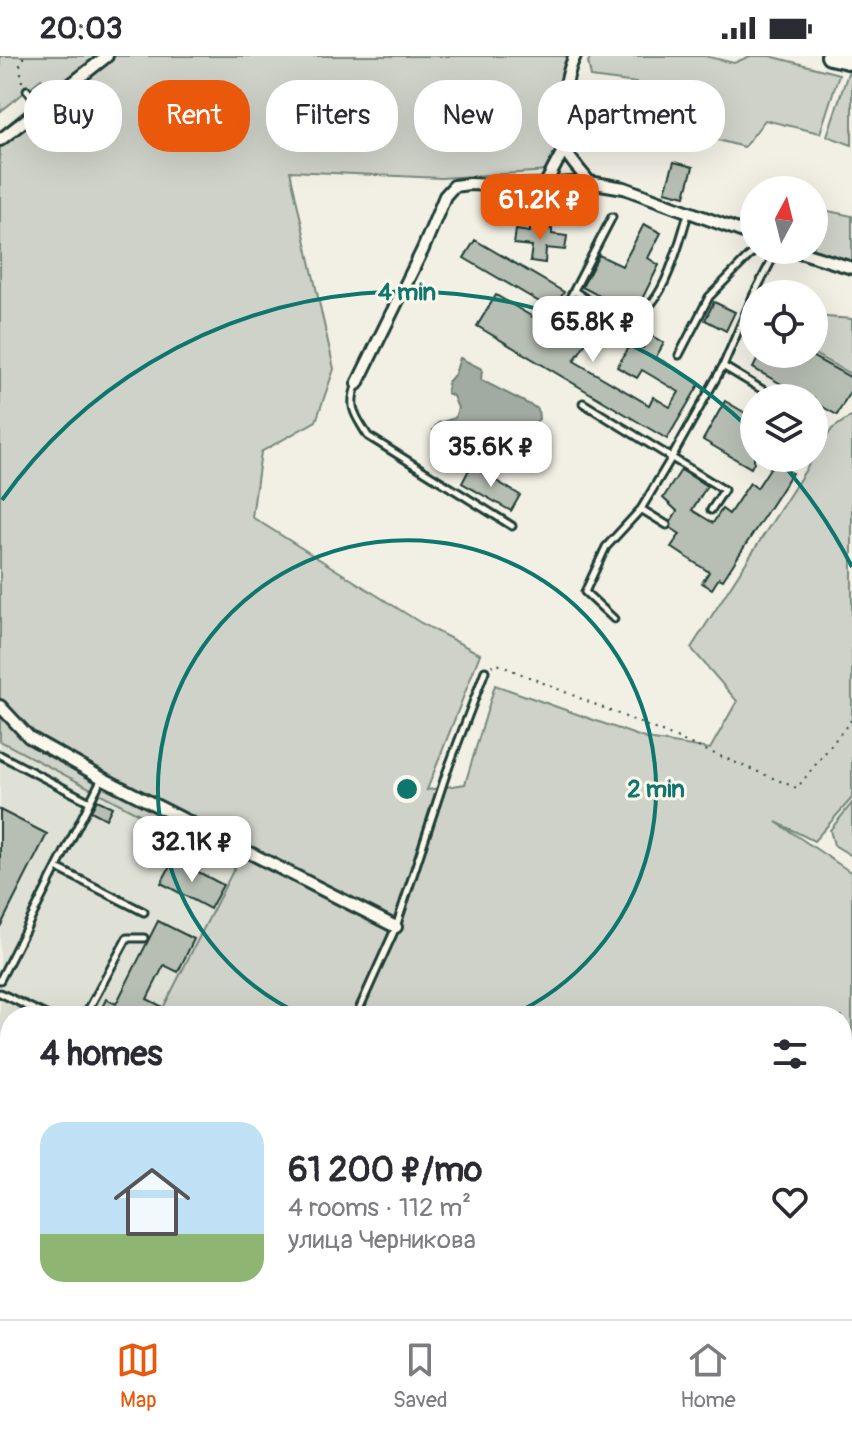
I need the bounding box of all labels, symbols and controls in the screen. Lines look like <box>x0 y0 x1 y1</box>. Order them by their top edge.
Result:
text: 20:03 <box>40 10 123 47</box>
chip: Buy <box>24 80 122 152</box>
chip: Rent <box>138 80 250 152</box>
chip: Filters <box>266 80 398 152</box>
chip: New <box>414 80 522 152</box>
chip: Apartment <box>538 80 725 152</box>
pin: 61.2K ₽ <box>466 174 614 242</box>
north arrow <box>740 176 828 264</box>
map controls <box>740 176 828 472</box>
text: 61.2K ₽ <box>499 184 581 216</box>
text: 4 min <box>378 278 436 307</box>
button: locate <box>740 280 828 368</box>
pin: 65.8K ₽ <box>519 296 667 364</box>
text: 65.8K ₽ <box>551 306 635 338</box>
button: layers <box>740 384 828 472</box>
pin: 35.6K ₽ <box>417 421 565 489</box>
text: 35.6K ₽ <box>448 431 534 463</box>
centre of rings <box>393 775 421 803</box>
text: 2 min <box>627 775 685 804</box>
pin: 32.1K ₽ <box>118 816 266 884</box>
text: 32.1K ₽ <box>151 826 233 858</box>
icon: filters <box>768 1032 812 1076</box>
text: 4 homes <box>40 1033 162 1076</box>
text: 61 200 ₽/mo <box>288 1149 482 1192</box>
icon: home <box>104 1154 200 1250</box>
icon: heart <box>768 1180 812 1224</box>
text: 4 rooms · 112 m² <box>288 1192 471 1224</box>
text: улица Черникова <box>288 1224 476 1256</box>
tab: Map <box>116 1338 160 1414</box>
tab: Saved <box>393 1338 448 1414</box>
tab: Home <box>680 1338 736 1414</box>

